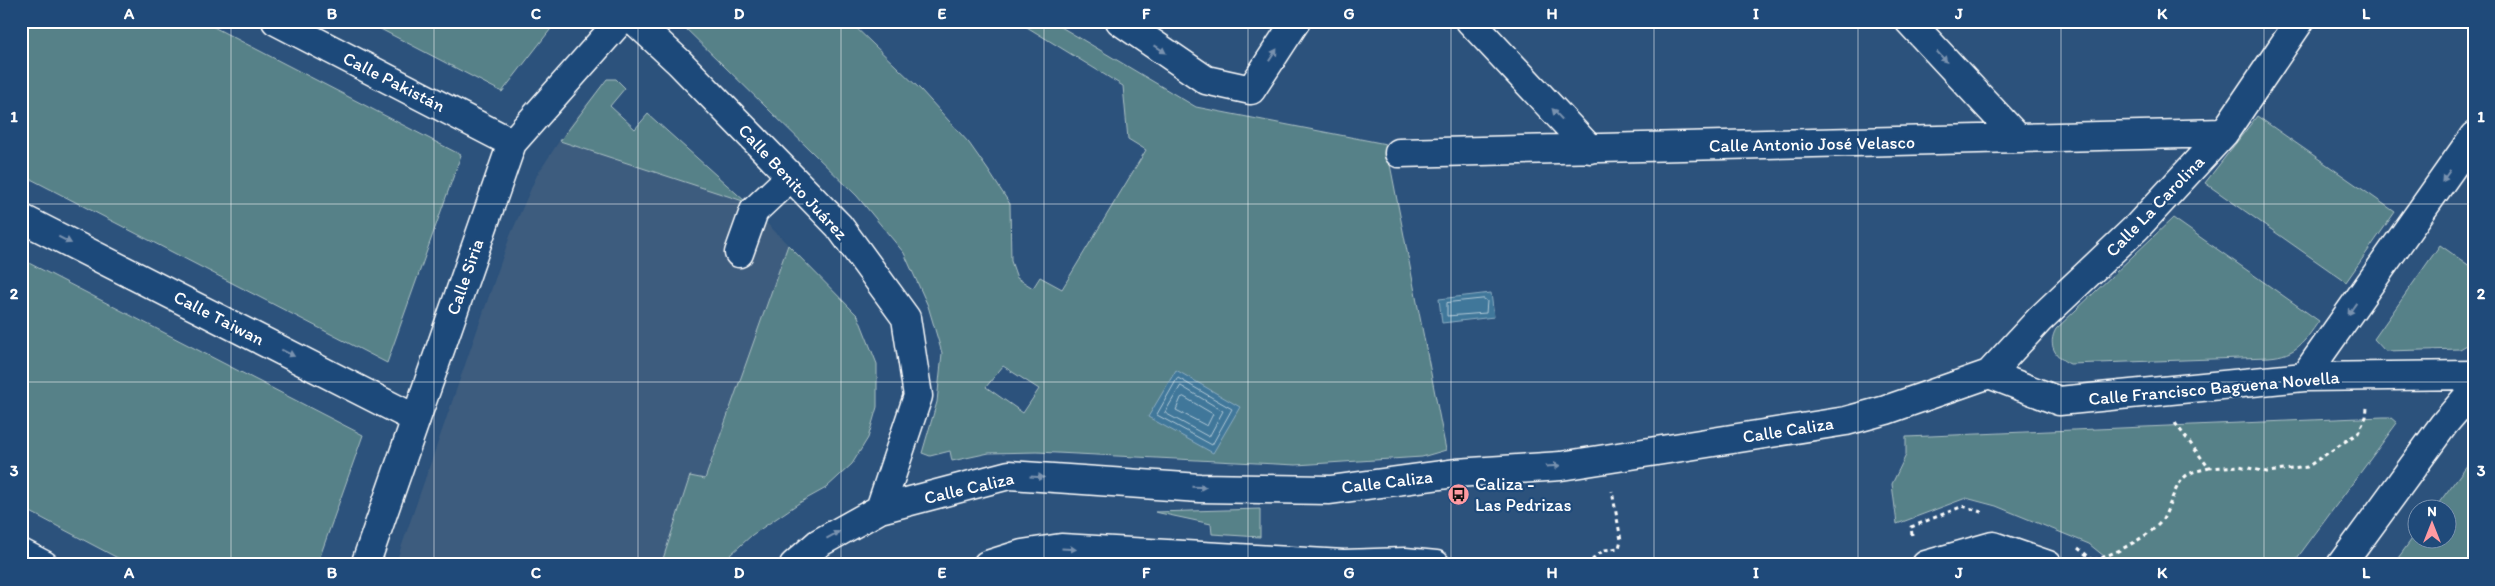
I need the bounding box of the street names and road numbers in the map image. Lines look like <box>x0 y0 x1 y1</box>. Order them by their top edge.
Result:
street label: Calle Pakistán <box>339 47 449 117</box>
street label: Calle Benito Juárez <box>734 119 853 245</box>
street label: Calle Antonio José Velasco <box>1709 131 1915 157</box>
street label: Calle La Carolina <box>2101 150 2209 261</box>
street label: Calle Siria <box>442 236 488 318</box>
street label: Calle Taiwan <box>170 286 268 350</box>
street label: Calle Francisco Baguena Novella <box>2087 366 2341 410</box>
street label: Calle Caliza <box>1741 412 1835 448</box>
street label: Calle Caliza <box>1340 465 1434 498</box>
street label: Calle Caliza <box>922 467 1016 509</box>

